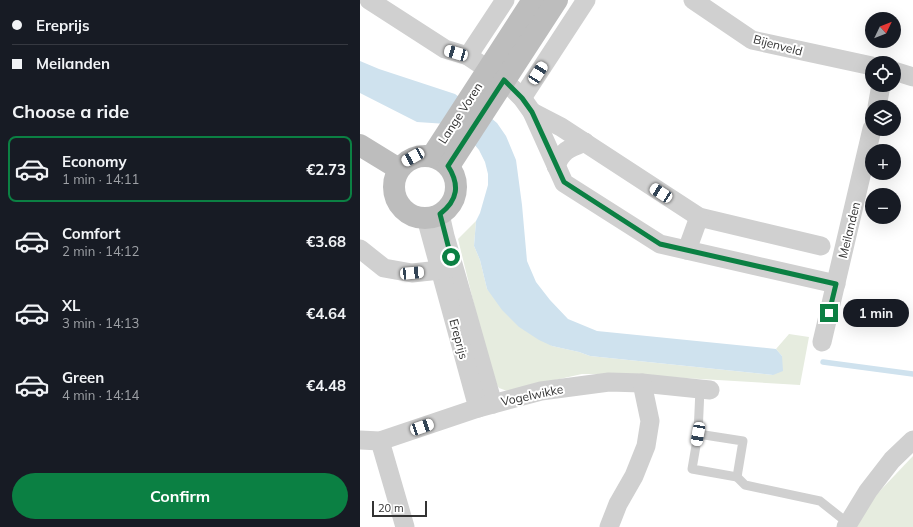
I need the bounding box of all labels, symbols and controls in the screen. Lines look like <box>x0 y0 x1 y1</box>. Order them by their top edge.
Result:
north arrow <box>865 12 901 48</box>
map controls <box>865 12 901 224</box>
text: Ereprijs <box>36 16 89 35</box>
street label: Bijenveld <box>752 31 804 59</box>
car <box>443 44 469 62</box>
text: Meilanden <box>36 54 110 73</box>
button: locate <box>865 56 901 92</box>
car <box>526 60 550 86</box>
street label: Lange Voren <box>435 80 485 146</box>
text: Choose a ride <box>12 100 129 123</box>
button: layers <box>865 100 901 136</box>
button: + <box>865 144 901 180</box>
car <box>400 146 426 168</box>
icon: car <box>14 151 50 187</box>
text: Economy <box>62 152 127 171</box>
text: €2.73 <box>306 160 346 179</box>
text: 1 min · 14:11 <box>62 171 139 187</box>
car <box>648 181 674 205</box>
button: − <box>865 188 901 224</box>
street label: Meilanden <box>835 200 863 260</box>
icon: car <box>14 223 50 259</box>
text: Comfort <box>62 224 120 243</box>
text: €3.68 <box>306 232 346 251</box>
text: 2 min · 14:12 <box>62 243 139 259</box>
route start <box>442 248 460 266</box>
car <box>400 266 424 280</box>
icon: car <box>14 295 50 331</box>
text: XL <box>62 296 80 315</box>
callout: 1 min <box>843 299 909 327</box>
text: €4.64 <box>306 304 346 323</box>
route end <box>820 304 838 322</box>
text: 1 min <box>859 305 893 321</box>
text: 3 min · 14:13 <box>62 315 139 331</box>
street label: Ereprijs <box>446 317 472 361</box>
icon: car <box>14 367 50 403</box>
text: Green <box>62 368 104 387</box>
text: €4.48 <box>306 376 346 395</box>
street label: Vogelwikke <box>500 381 564 409</box>
text: 4 min · 14:14 <box>62 387 139 403</box>
car <box>409 417 435 437</box>
car <box>690 421 706 447</box>
button: Confirm <box>12 473 348 519</box>
scale bar <box>372 499 427 518</box>
text: 20 m <box>378 501 404 515</box>

